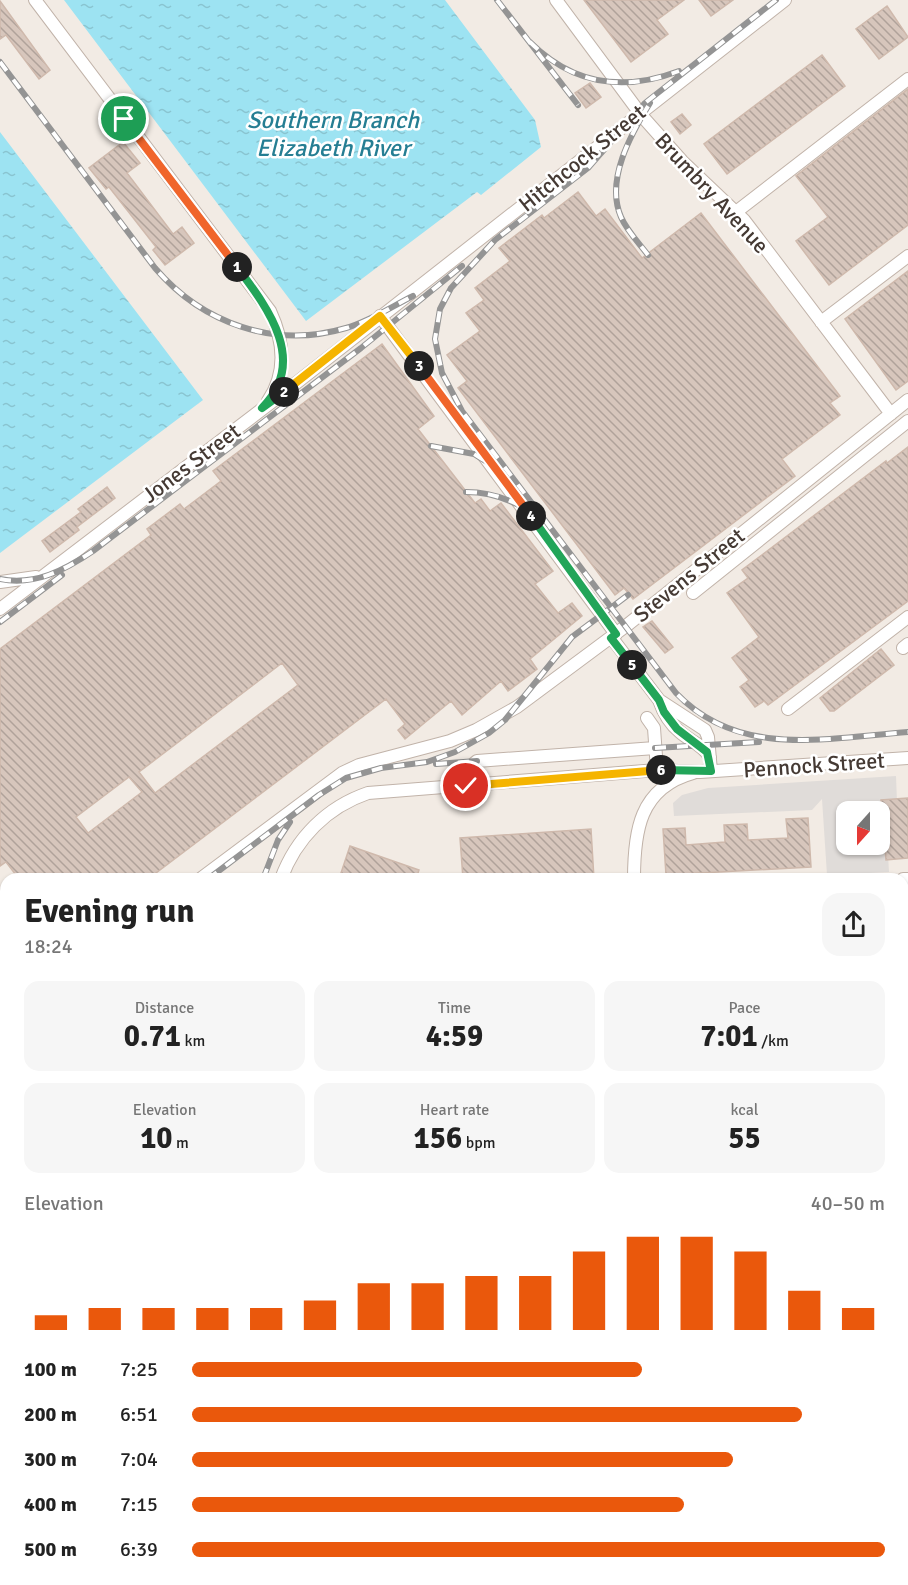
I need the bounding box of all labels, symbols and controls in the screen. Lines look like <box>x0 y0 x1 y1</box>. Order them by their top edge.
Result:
pin <box>98 93 149 144</box>
street label: Hitchcock Street <box>513 98 651 218</box>
icon: arrive <box>107 102 140 135</box>
water label: Southern Branch Elizabeth River <box>247 105 420 163</box>
street label: Brumbry Avenue <box>649 127 775 259</box>
pin: 1 <box>222 252 252 282</box>
text: 1 <box>233 257 241 277</box>
pin: 3 <box>404 351 434 381</box>
text: 3 <box>415 356 423 376</box>
pin: 2 <box>269 377 299 407</box>
text: 2 <box>280 382 288 402</box>
street label: Jones Street <box>137 417 246 509</box>
pin: 4 <box>516 501 546 531</box>
text: 4 <box>527 506 535 526</box>
street label: Stevens Street <box>628 522 750 628</box>
pin: 5 <box>617 650 647 680</box>
text: 5 <box>628 655 636 675</box>
street label: Pennock Street <box>742 747 886 783</box>
pin: 6 <box>646 755 676 785</box>
pin <box>440 760 491 811</box>
text: 6 <box>657 760 665 780</box>
icon: check <box>449 769 482 802</box>
north arrow <box>836 801 890 855</box>
map controls <box>836 801 890 855</box>
text: Evening run <box>24 891 194 932</box>
button: share <box>822 893 885 956</box>
text: 18:24 <box>24 934 73 959</box>
text: Distance <box>135 998 194 1018</box>
text: Time <box>438 998 471 1018</box>
text: Pace <box>728 998 761 1018</box>
text: 0.71 <box>124 1018 181 1055</box>
text: 4:59 <box>426 1018 483 1055</box>
text: 7:01 <box>700 1018 758 1055</box>
text: km <box>181 1031 205 1051</box>
text: /km <box>758 1031 789 1051</box>
text: Elevation <box>133 1100 196 1120</box>
text: Heart rate <box>420 1100 489 1120</box>
text: kcal <box>730 1100 759 1120</box>
text: 10 <box>140 1120 173 1157</box>
text: 156 <box>414 1120 462 1157</box>
text: 55 <box>728 1120 761 1157</box>
text: m <box>173 1133 189 1153</box>
text: bpm <box>462 1133 495 1153</box>
text: Elevation <box>24 1191 104 1216</box>
text: 40–50 m <box>811 1191 885 1216</box>
text: 100 m <box>24 1357 77 1382</box>
text: 7:25 <box>120 1357 158 1382</box>
text: 200 m <box>24 1402 77 1427</box>
text: 6:51 <box>120 1402 158 1427</box>
text: 300 m <box>24 1447 77 1472</box>
text: 7:04 <box>120 1447 158 1472</box>
text: 400 m <box>24 1492 77 1517</box>
text: 7:15 <box>120 1492 158 1517</box>
text: 500 m <box>24 1537 77 1562</box>
text: 6:39 <box>120 1537 158 1562</box>

